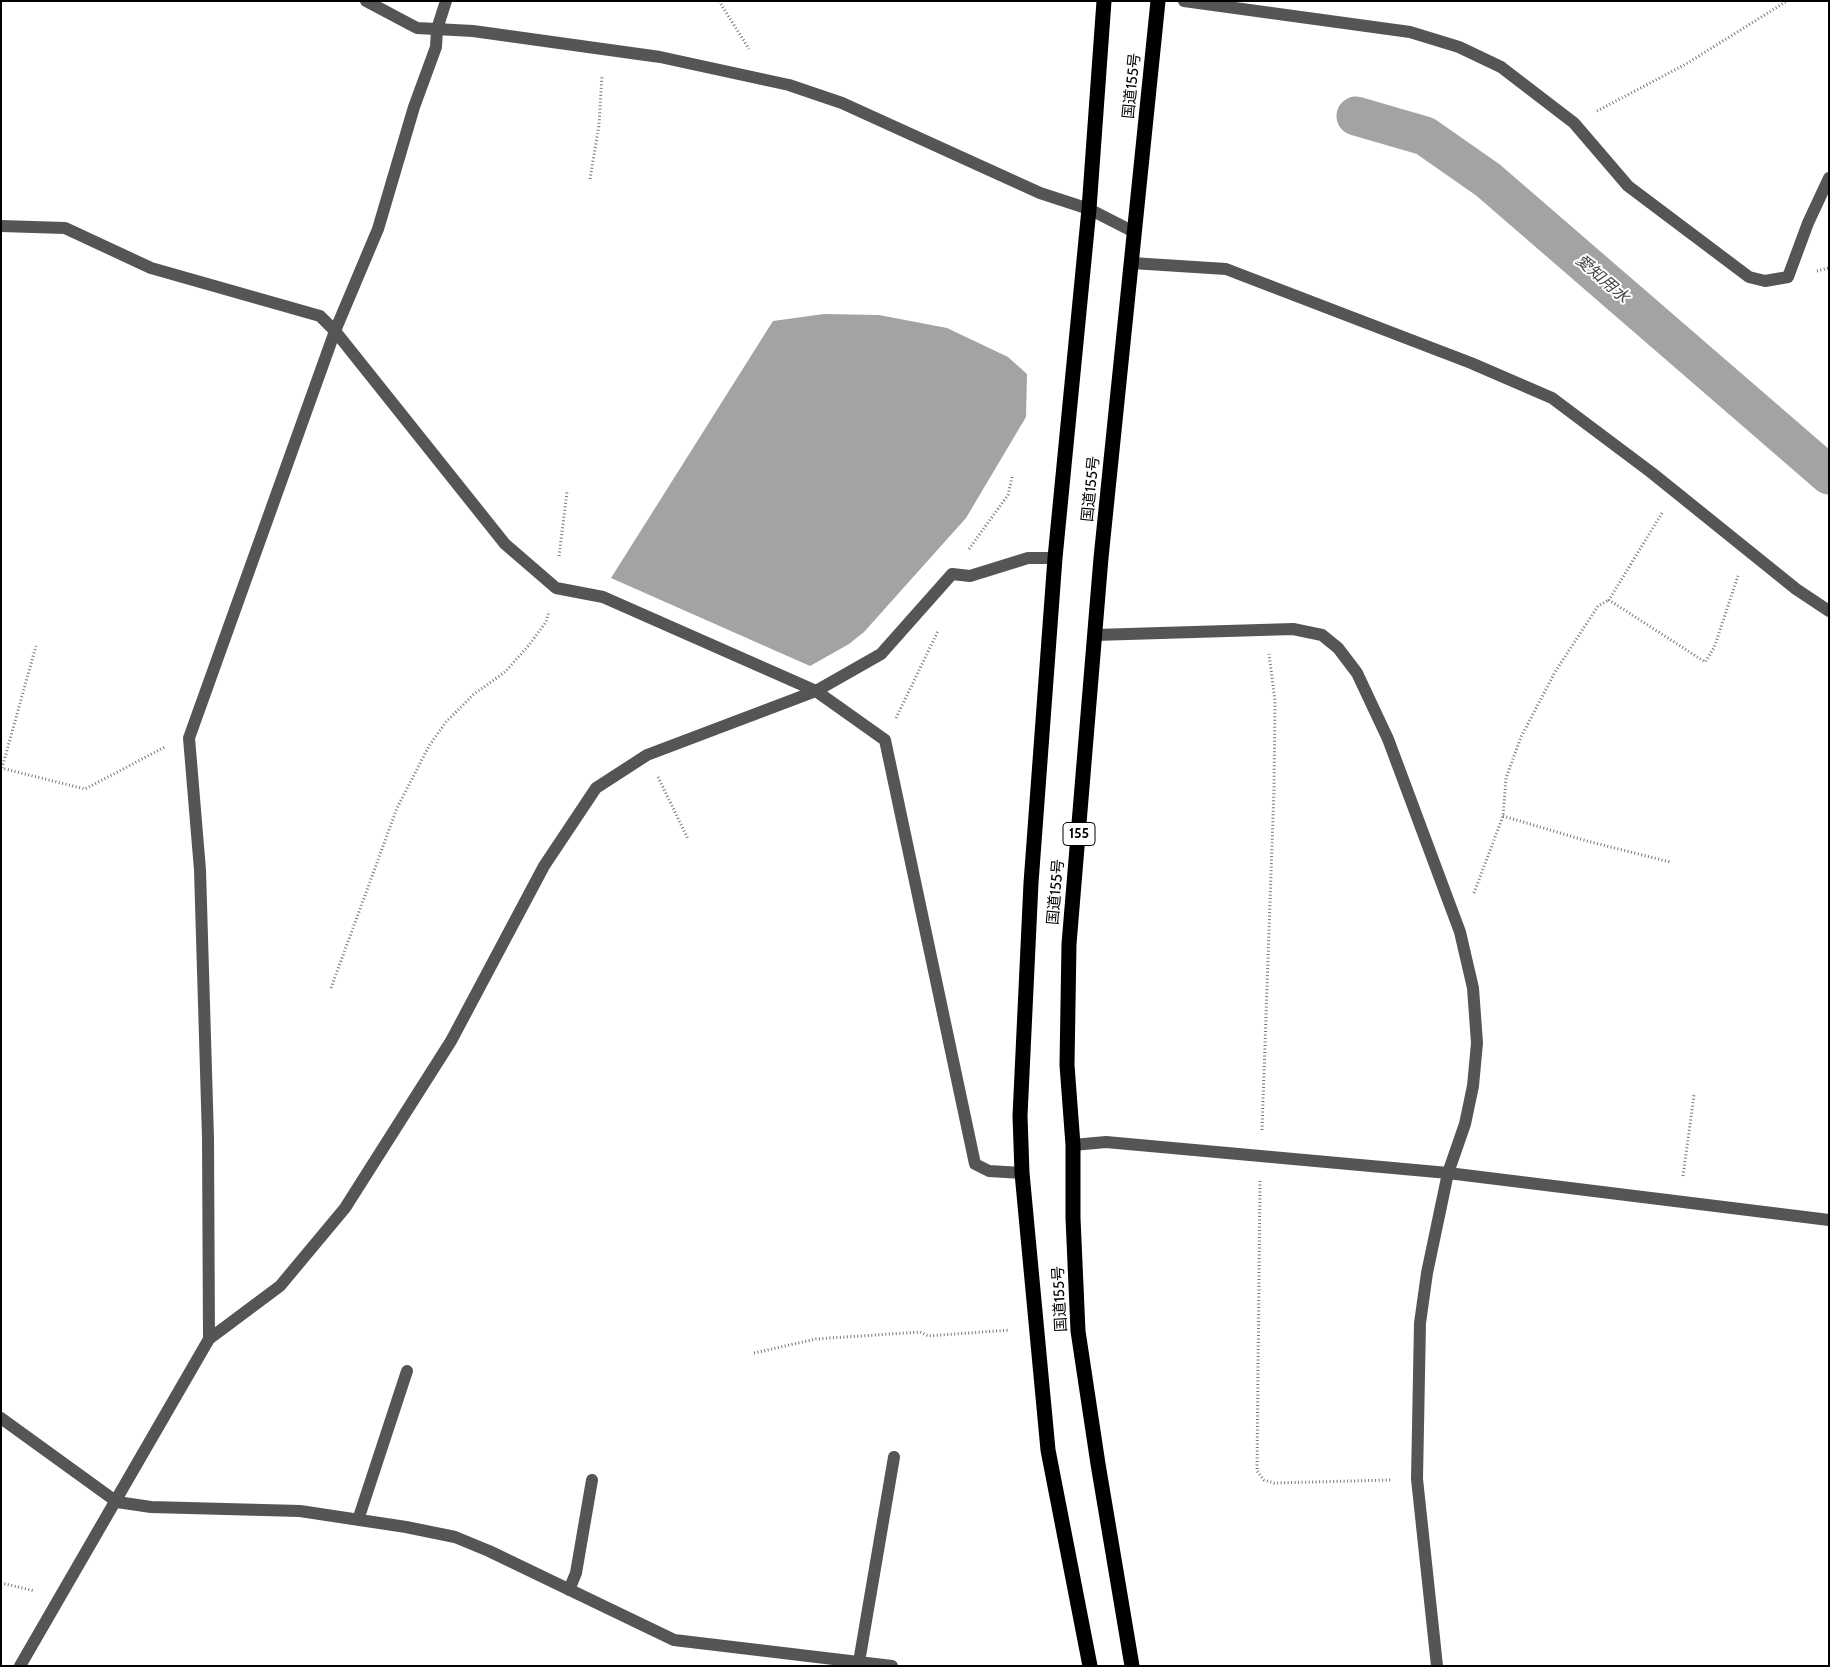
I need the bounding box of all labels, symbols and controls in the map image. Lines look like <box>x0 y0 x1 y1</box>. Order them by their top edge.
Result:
street label: 国道155号 <box>1120 52 1144 120</box>
water label: 愛知用水 <box>1572 251 1632 307</box>
street label: 国道155号 <box>1079 455 1103 523</box>
road number: 155 <box>1063 822 1095 846</box>
street label: 国道155号 <box>1044 858 1068 926</box>
street label: 国道155号 <box>1049 1266 1071 1332</box>

